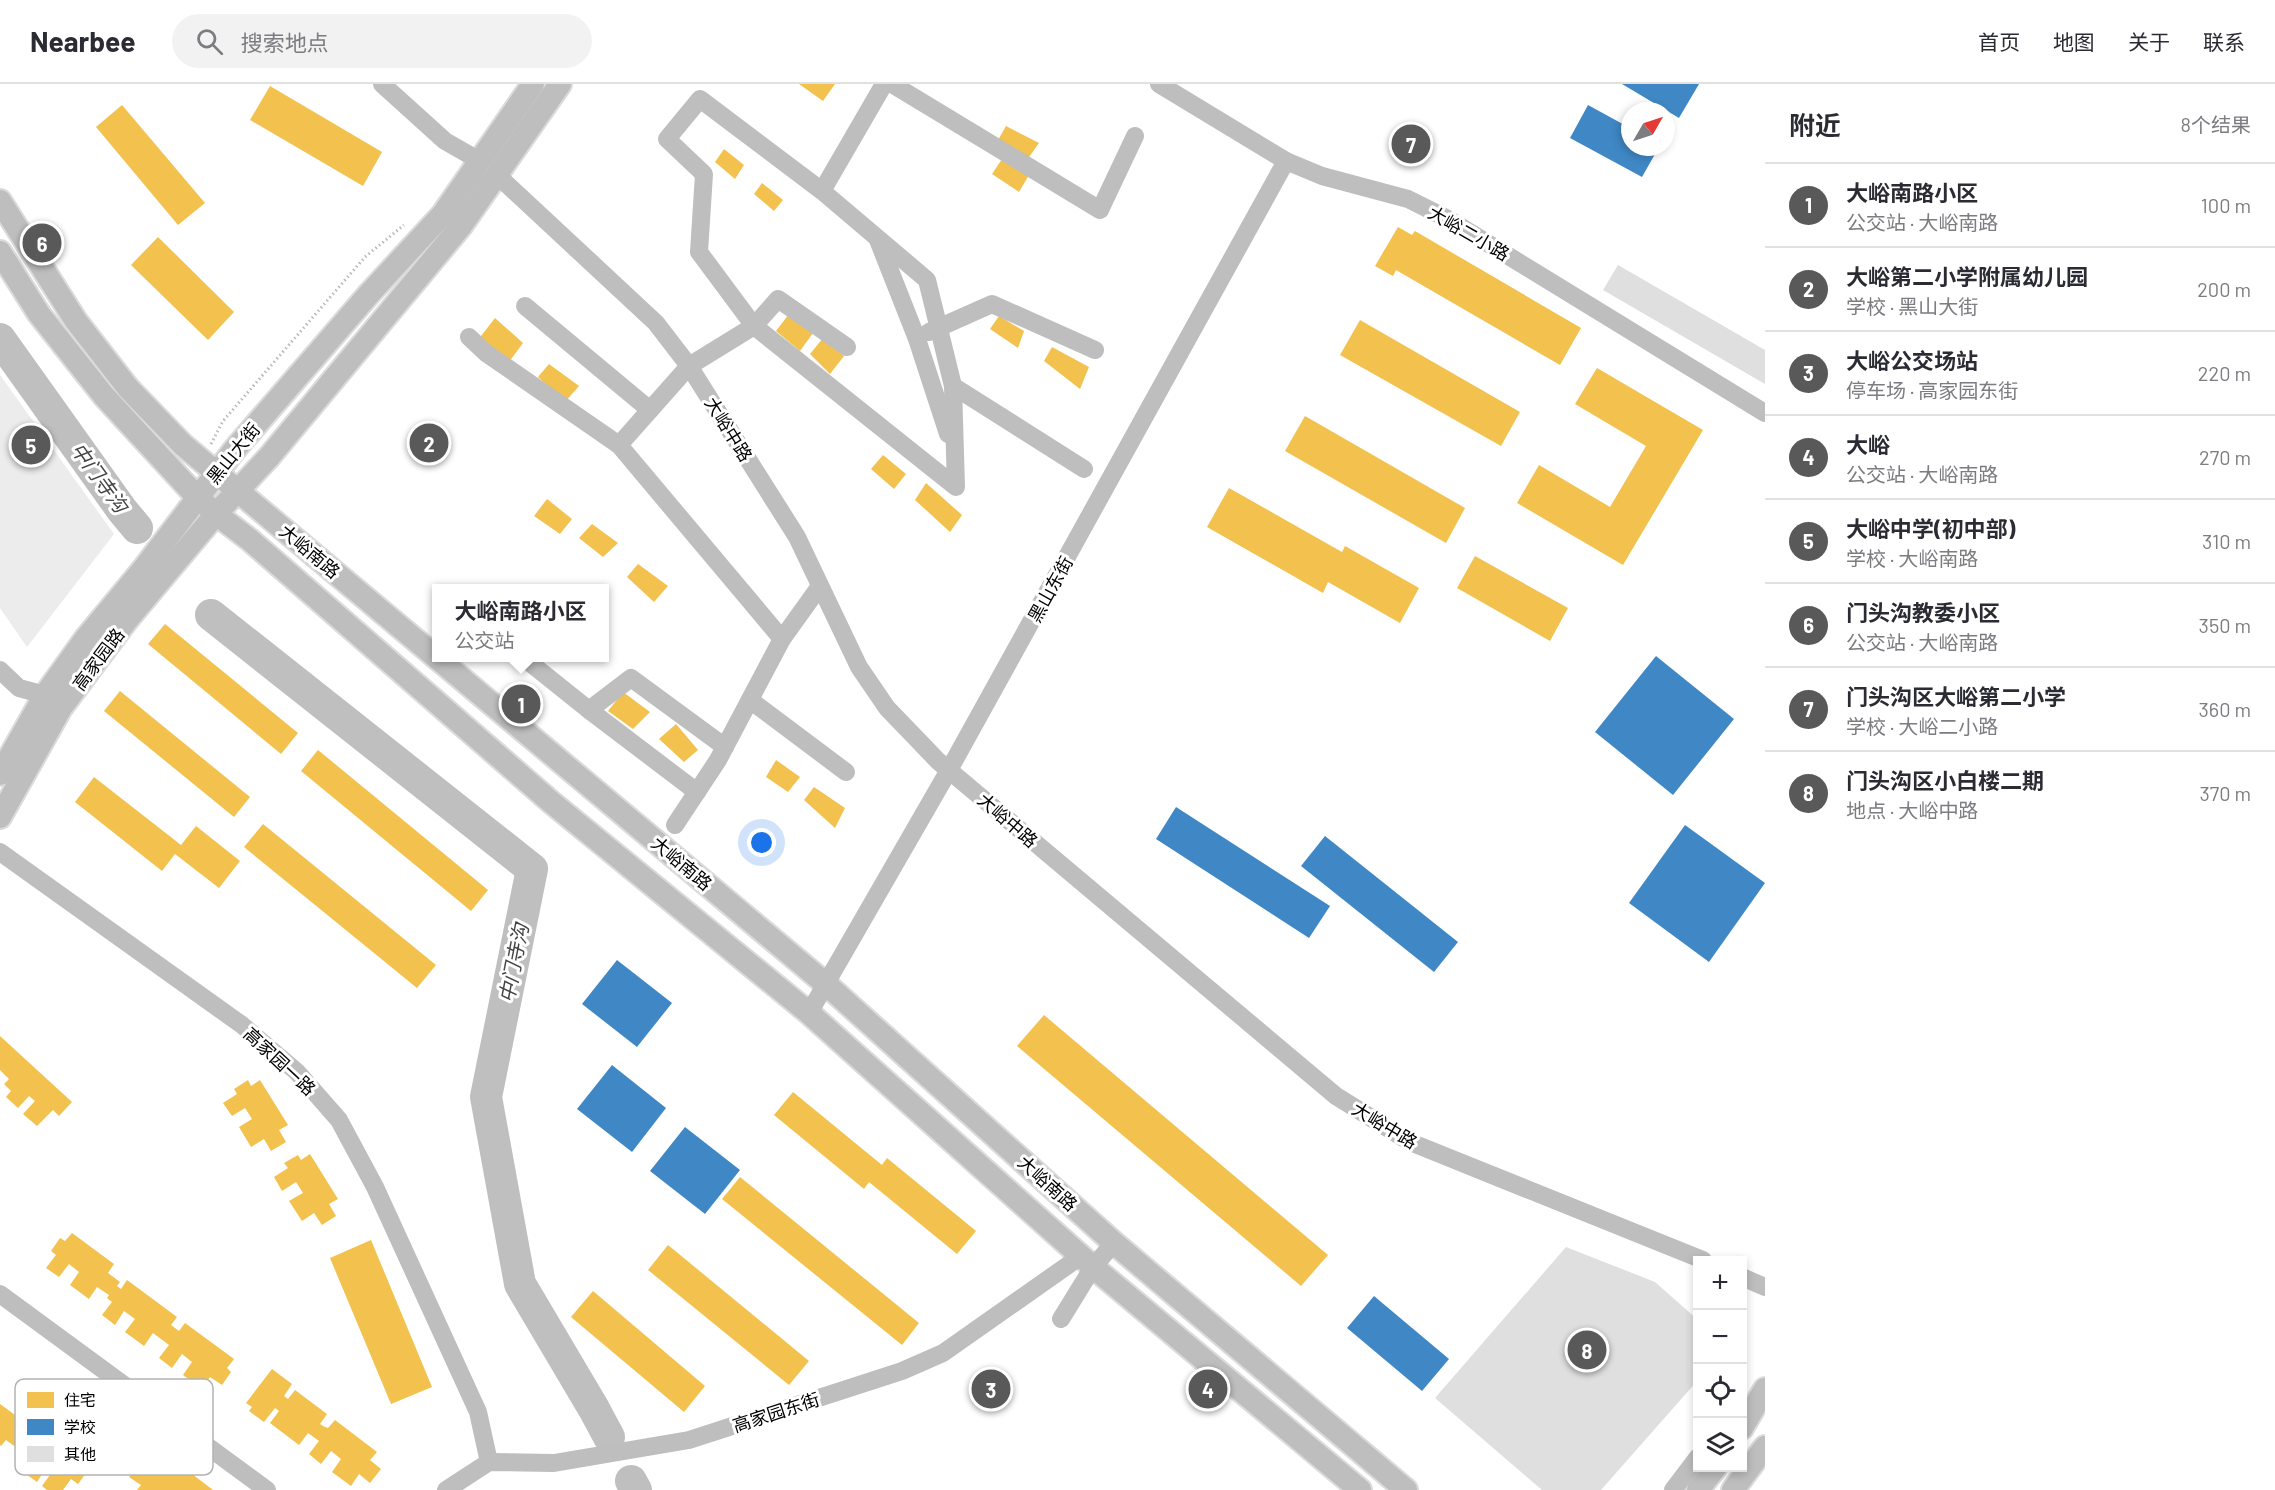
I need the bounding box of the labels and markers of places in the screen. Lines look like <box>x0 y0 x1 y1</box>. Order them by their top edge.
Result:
pin: 7 <box>1392 122 1430 166</box>
pin: 6 <box>22 220 62 266</box>
pin: 2 <box>410 420 448 466</box>
pin: 5 <box>12 422 51 468</box>
pin: 1 <box>502 682 540 726</box>
pin: 8 <box>1568 1328 1606 1372</box>
pin: 3 <box>972 1366 1010 1412</box>
pin: 4 <box>1188 1366 1228 1412</box>

